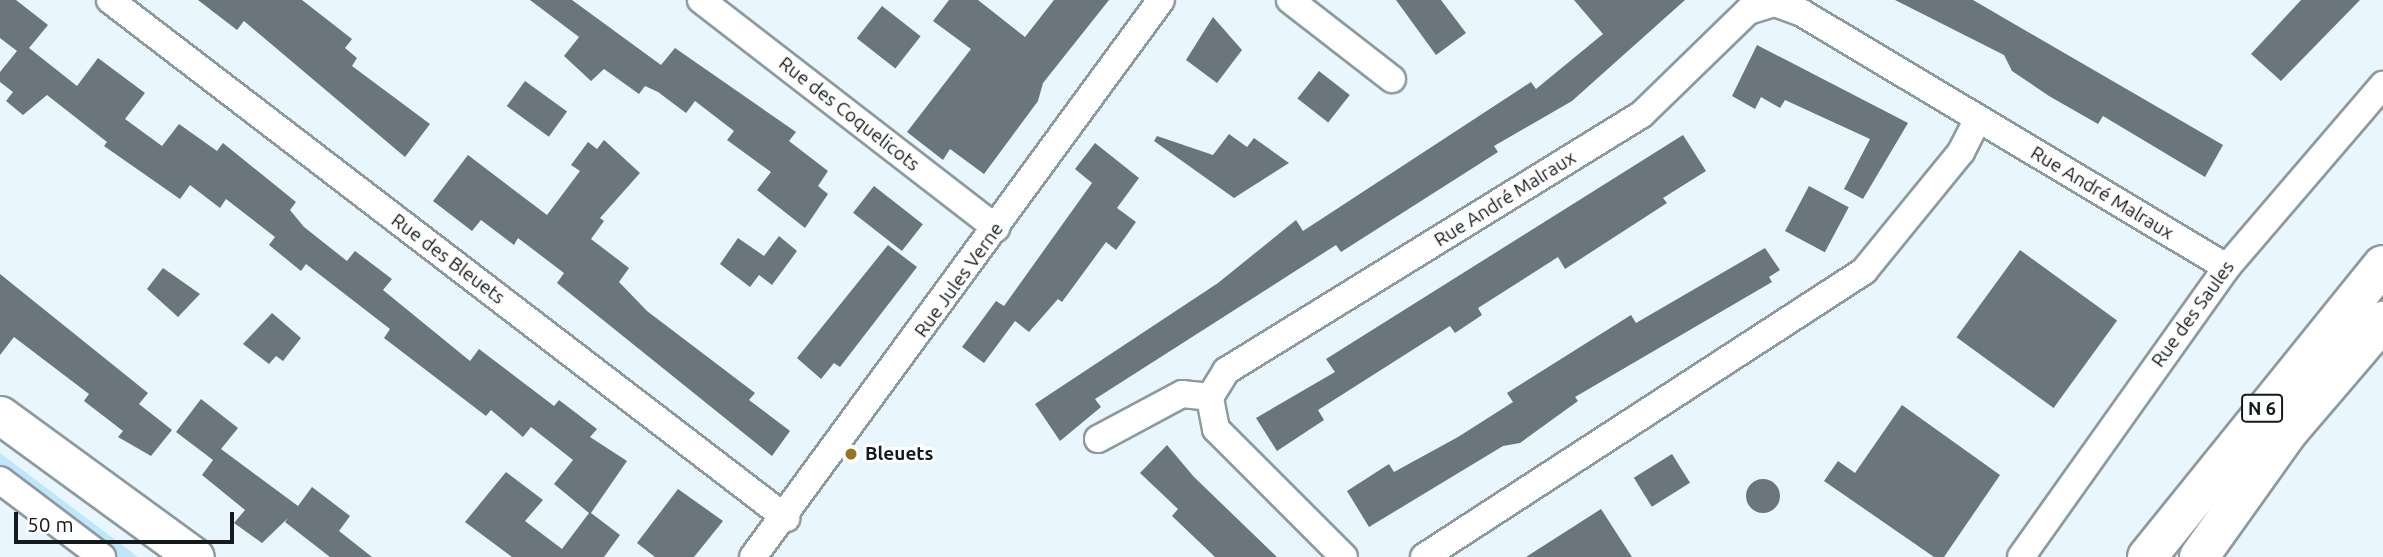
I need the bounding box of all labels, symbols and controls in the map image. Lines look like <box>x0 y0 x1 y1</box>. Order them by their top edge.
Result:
street label: Rue des Coquelicots <box>774 52 924 176</box>
street label: Rue André Malraux <box>2026 141 2178 245</box>
street label: Rue André Malraux <box>1430 146 1580 252</box>
street label: Rue des Bleuets <box>387 209 509 309</box>
street label: Rue Jules Verne <box>910 218 1008 342</box>
street label: Rue des Saules <box>2147 256 2239 372</box>
road number: N 6 <box>2241 394 2283 422</box>
place label: Bleuets <box>865 443 934 465</box>
marker: Bleuets <box>843 446 859 462</box>
scale bar <box>18 498 238 542</box>
text: 50 m <box>27 512 74 536</box>

